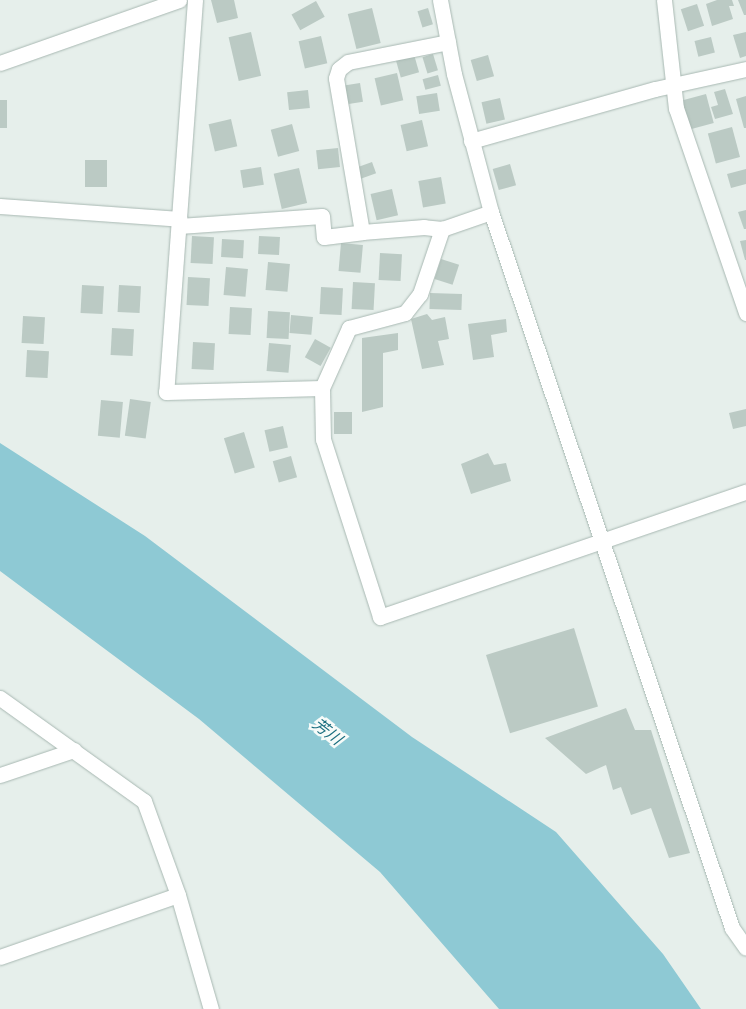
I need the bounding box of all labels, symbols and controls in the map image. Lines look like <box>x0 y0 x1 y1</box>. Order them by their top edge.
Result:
water label: 芳川 <box>308 715 346 749</box>

